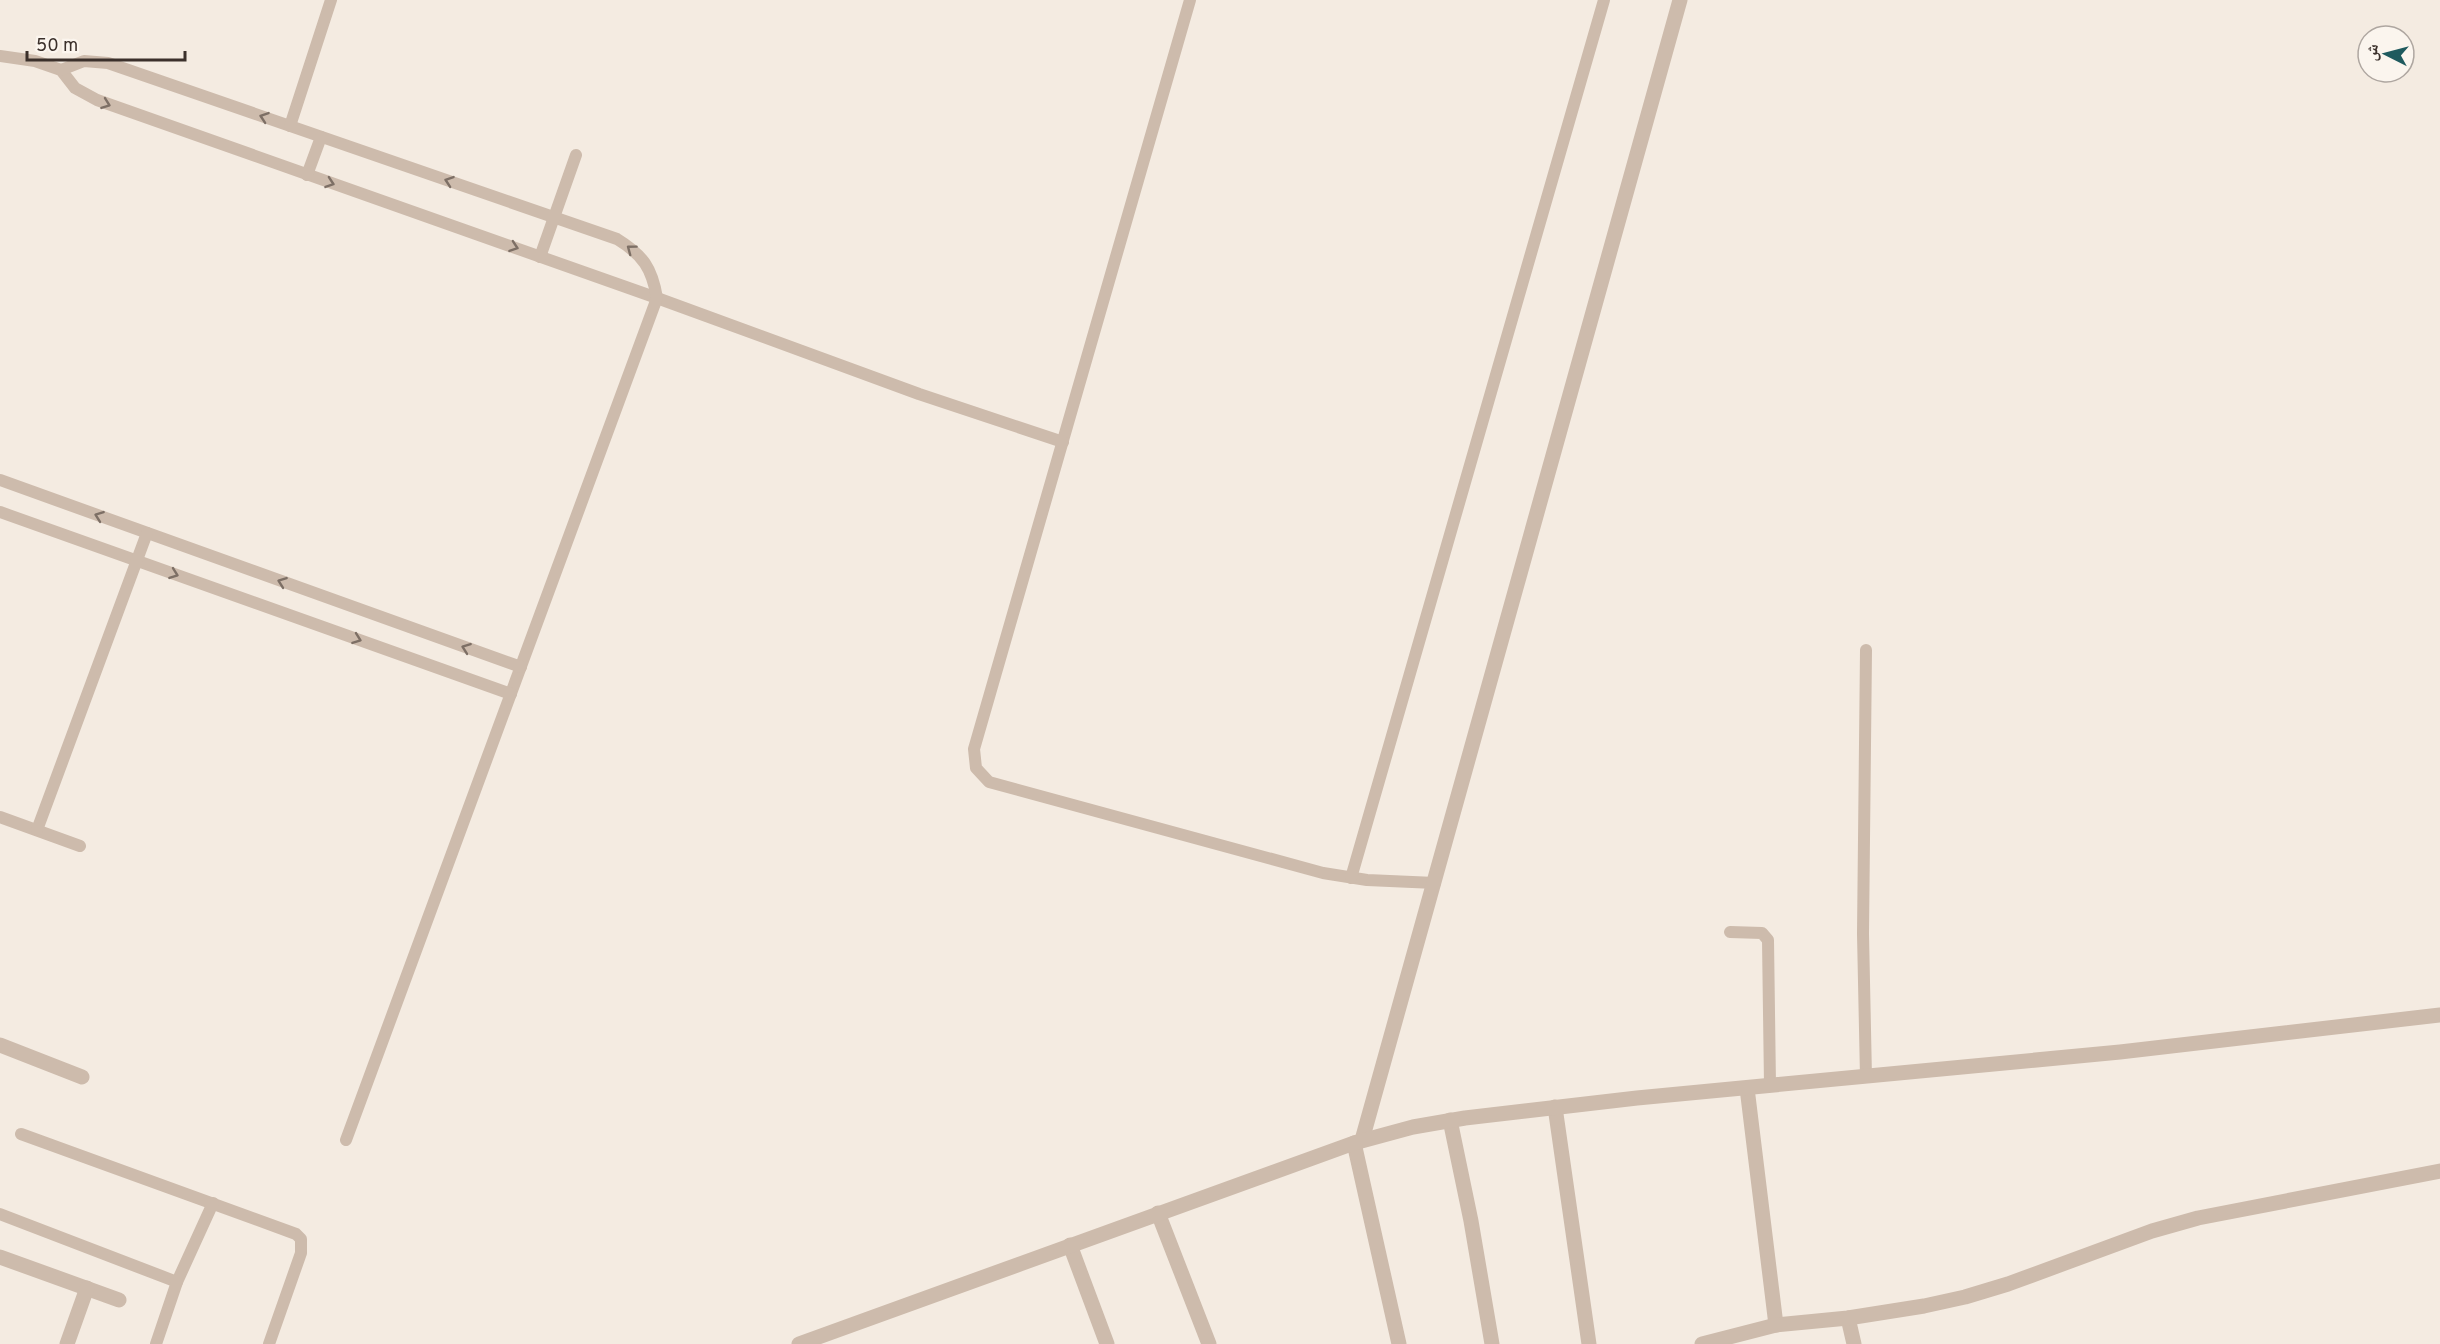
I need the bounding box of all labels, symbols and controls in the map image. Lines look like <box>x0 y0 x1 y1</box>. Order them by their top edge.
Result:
scale bar <box>27 24 184 62</box>
north arrow <box>2356 24 2416 84</box>
text: 50 m <box>36 35 78 58</box>
text: ش <box>2362 43 2384 62</box>
one-way arrow <box>100 96 111 109</box>
one-way arrow <box>259 111 270 124</box>
one-way arrow <box>324 175 335 188</box>
one-way arrow <box>444 175 454 188</box>
one-way arrow <box>508 240 518 253</box>
one-way arrow <box>626 245 637 256</box>
one-way arrow <box>94 510 105 523</box>
one-way arrow <box>168 566 179 579</box>
one-way arrow <box>278 576 288 589</box>
one-way arrow <box>352 632 362 645</box>
one-way arrow <box>461 642 472 655</box>

